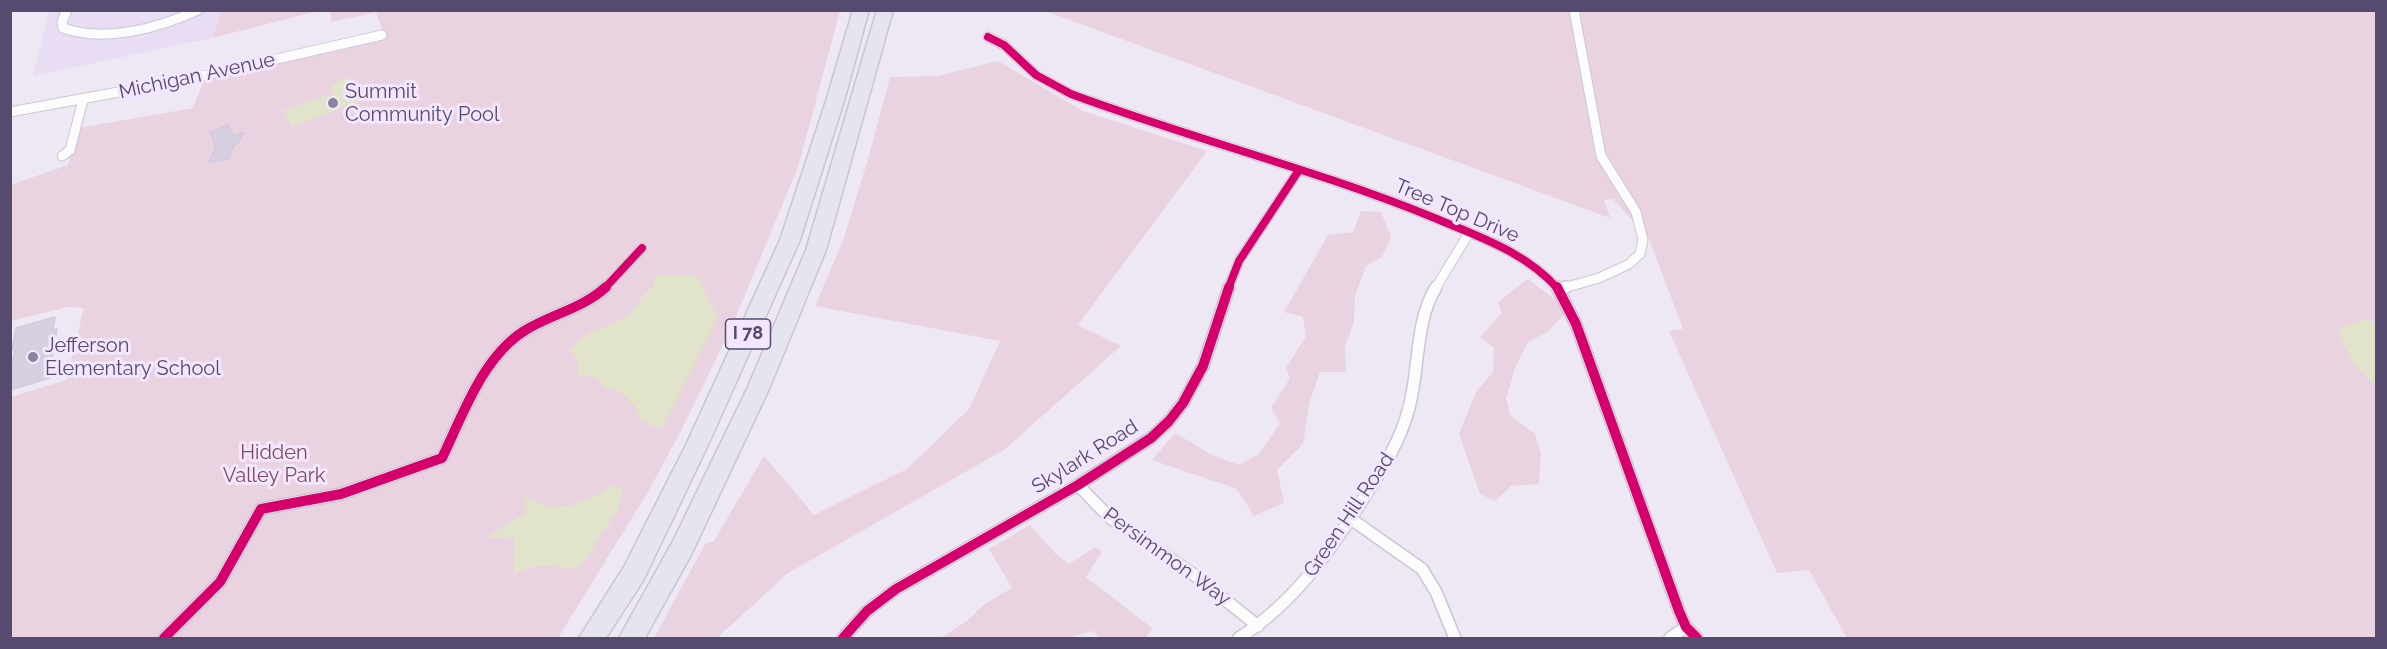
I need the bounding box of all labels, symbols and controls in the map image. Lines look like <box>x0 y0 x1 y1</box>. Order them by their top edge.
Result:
street label: Michigan Avenue <box>117 48 277 104</box>
place label: Summit Community Pool <box>345 80 499 127</box>
marker: Summit Community Pool <box>326 96 340 110</box>
street label: Tree Top Drive <box>1391 174 1523 248</box>
road number: I 78 <box>726 319 771 349</box>
place label: Jefferson Elementary School <box>45 334 221 381</box>
marker: Jefferson Elementary School <box>26 350 40 364</box>
street label: Skylark Road <box>1027 415 1143 499</box>
park label: Hidden Valley Park <box>223 441 325 488</box>
street label: Green Hill Road <box>1299 448 1399 582</box>
street label: Persimmon Way <box>1099 503 1235 611</box>

